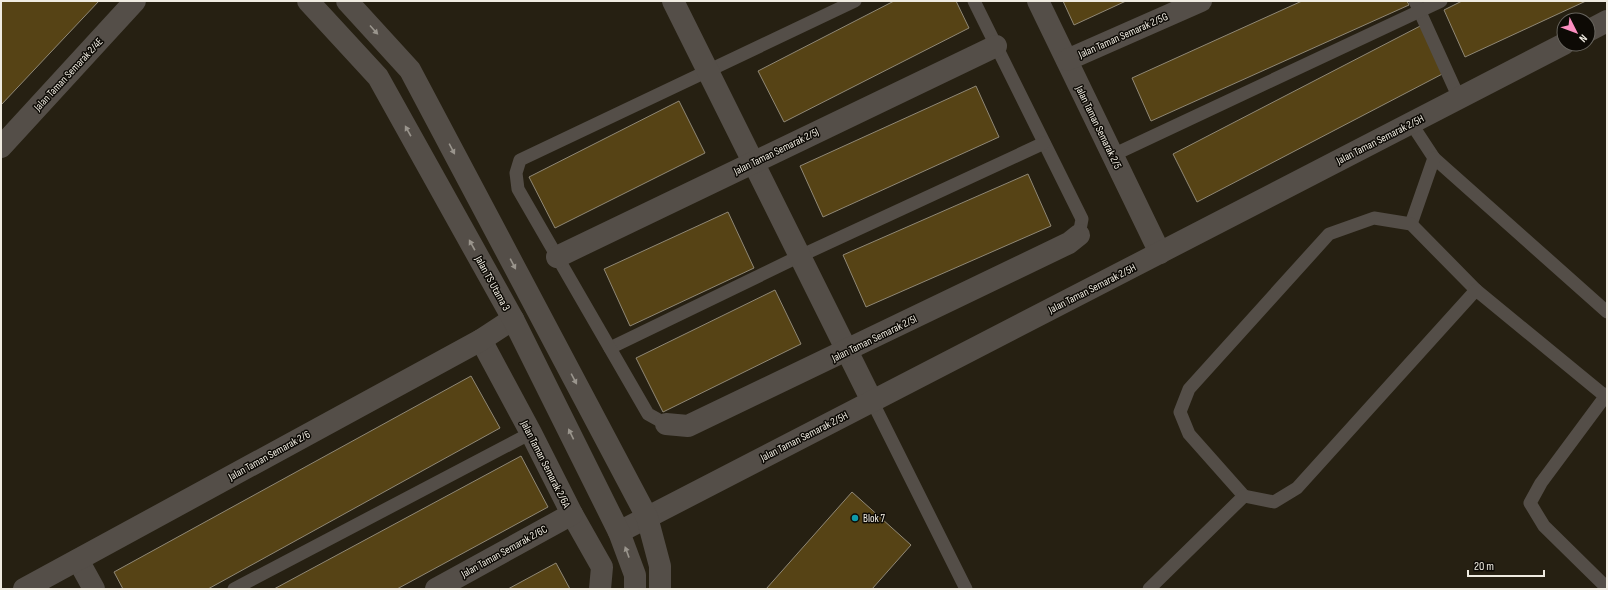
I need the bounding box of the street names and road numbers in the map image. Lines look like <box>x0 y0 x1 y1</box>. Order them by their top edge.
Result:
street label: Jalan Taman Semarak 2/5G <box>1076 10 1170 61</box>
street label: Jalan Taman Semarak 2/4E <box>30 35 106 114</box>
street label: Jalan Taman Semarak 2/5 <box>1072 83 1124 171</box>
street label: Jalan Taman Semarak 2/5H <box>1333 112 1426 168</box>
street label: Jalan Taman Semarak 2/5J <box>731 125 821 178</box>
street label: Jalan TS Utama 3 <box>472 253 513 313</box>
street label: Jalan Taman Semarak 2/5H <box>1045 261 1138 317</box>
street label: Jalan Taman Semarak 2/5I <box>829 312 919 365</box>
street label: Jalan Taman Semarak 2/5H <box>757 409 850 465</box>
street label: Jalan Taman Semarak 2/6A <box>518 418 573 510</box>
street label: Jalan Taman Semarak 2/6 <box>225 428 312 484</box>
street label: Jalan Taman Semarak 2/6C <box>458 522 550 581</box>

